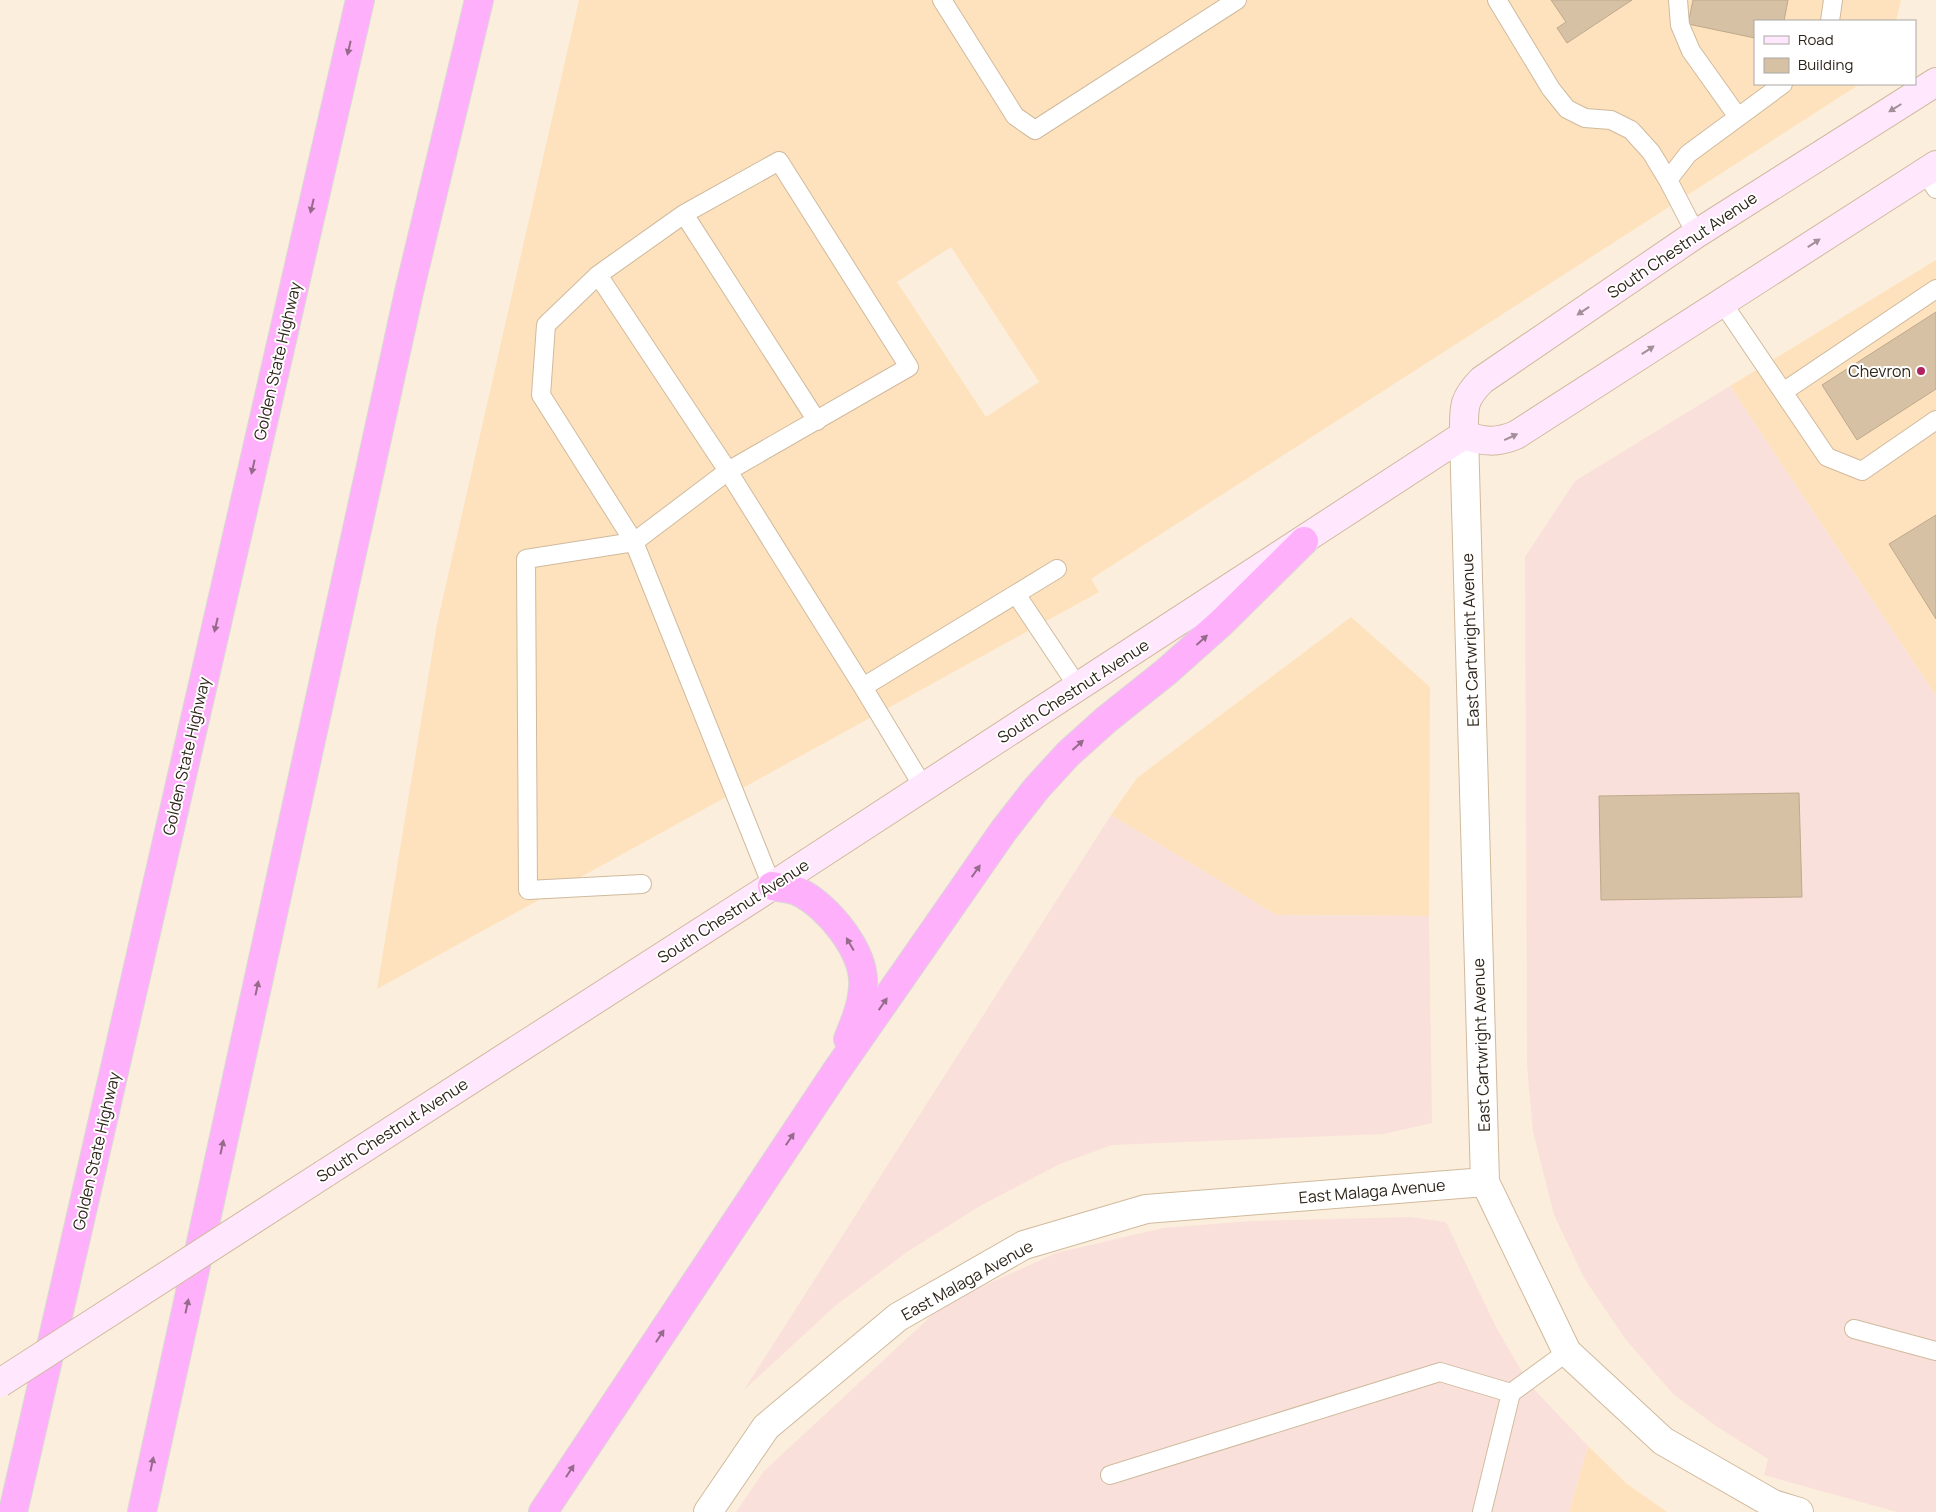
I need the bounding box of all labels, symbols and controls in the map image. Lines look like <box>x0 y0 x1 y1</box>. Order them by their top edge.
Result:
legend <box>1754 20 1916 85</box>
text: Road <box>1798 29 1834 50</box>
one-way arrow <box>345 40 353 55</box>
text: Building <box>1798 54 1853 75</box>
one-way arrow <box>1888 104 1901 113</box>
street label: South Chestnut Avenue <box>1603 187 1761 303</box>
one-way arrow <box>308 198 316 213</box>
one-way arrow <box>1808 238 1821 248</box>
street label: Golden State Highway <box>248 279 306 442</box>
one-way arrow <box>1576 306 1589 316</box>
one-way arrow <box>1641 345 1655 355</box>
place label: Chevron <box>1848 360 1911 382</box>
marker: Chevron <box>1915 365 1927 377</box>
one-way arrow <box>1504 433 1518 441</box>
one-way arrow <box>249 459 257 474</box>
street label: East Cartwright Avenue <box>1456 553 1484 727</box>
one-way arrow <box>212 618 220 633</box>
street label: South Chestnut Avenue <box>993 634 1153 748</box>
one-way arrow <box>1195 634 1207 646</box>
street label: Golden State Highway <box>157 674 215 837</box>
one-way arrow <box>1072 739 1084 751</box>
street label: South Chestnut Avenue <box>653 854 813 968</box>
one-way arrow <box>971 864 981 878</box>
one-way arrow <box>846 937 855 951</box>
street label: East Cartwright Avenue <box>1467 958 1495 1132</box>
one-way arrow <box>253 981 261 996</box>
one-way arrow <box>878 997 888 1011</box>
street label: Golden State Highway <box>67 1069 125 1232</box>
street label: South Chestnut Avenue <box>312 1073 472 1187</box>
one-way arrow <box>785 1132 795 1146</box>
one-way arrow <box>218 1139 226 1154</box>
street label: East Malaga Avenue <box>1298 1174 1446 1208</box>
street label: East Malaga Avenue <box>897 1235 1037 1325</box>
one-way arrow <box>183 1298 191 1313</box>
one-way arrow <box>655 1329 664 1342</box>
one-way arrow <box>149 1456 157 1472</box>
one-way arrow <box>565 1465 575 1478</box>

